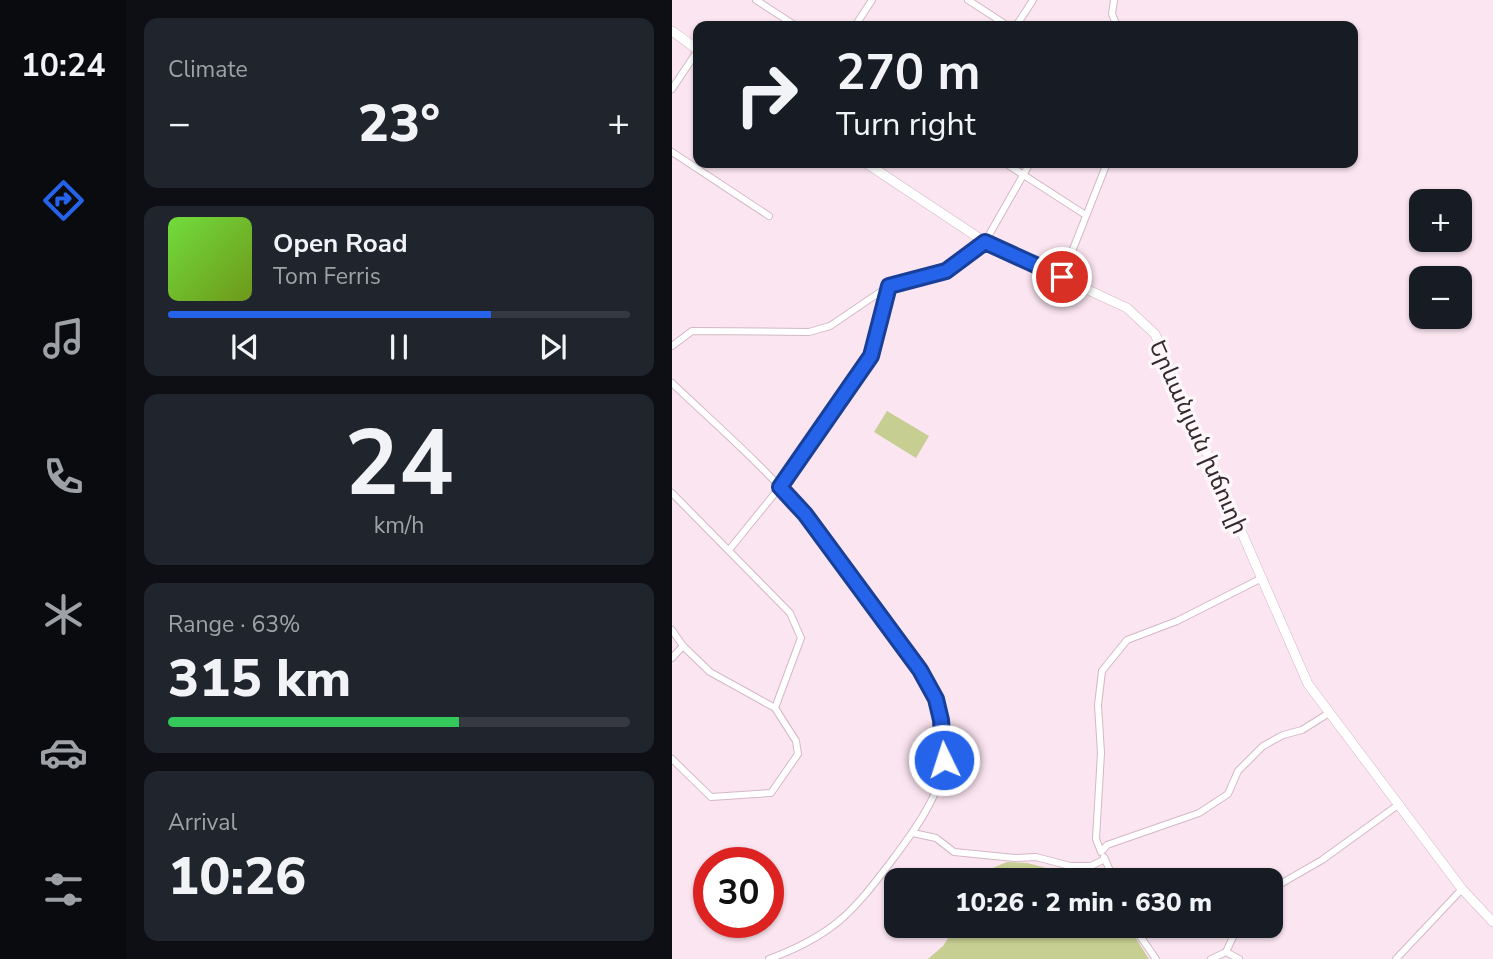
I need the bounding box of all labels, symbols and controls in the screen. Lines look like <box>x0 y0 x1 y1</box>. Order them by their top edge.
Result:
text: 270 m <box>836 39 980 106</box>
text: 10:24 <box>21 44 105 87</box>
icon: right <box>721 49 812 140</box>
text: Climate <box>168 54 248 85</box>
text: 23° <box>358 88 440 159</box>
text: − <box>168 98 191 149</box>
text: + <box>607 98 630 149</box>
text: Turn right <box>836 103 976 146</box>
icon: directions <box>39 176 88 225</box>
map controls <box>1409 189 1472 329</box>
button: + <box>1409 189 1472 252</box>
text: Open Road <box>273 226 408 261</box>
pin <box>1032 247 1092 307</box>
icon: arrive <box>1043 258 1081 296</box>
text: Tom Ferris <box>273 261 381 292</box>
button: − <box>1409 266 1472 329</box>
icon: music <box>39 314 88 363</box>
icon: previous <box>226 328 264 366</box>
icon: pause <box>380 328 418 366</box>
icon: next <box>534 328 572 366</box>
street label: Երևանյան խճուղի <box>1142 335 1255 539</box>
text: 24 <box>344 402 454 526</box>
icon: phone <box>39 452 88 501</box>
text: km/h <box>374 510 424 541</box>
icon: climate <box>39 590 88 639</box>
text: Range · 63% <box>168 609 300 640</box>
text: 315 km <box>168 643 351 714</box>
position arrow <box>907 723 981 797</box>
icon: car <box>39 728 88 777</box>
text: Arrival <box>168 807 237 838</box>
text: 10:26 <box>168 841 306 912</box>
speed limit sign: 30 <box>693 847 784 938</box>
icon: filters <box>39 865 88 914</box>
text: 10:26 · 2 min · 630 m <box>955 885 1212 920</box>

